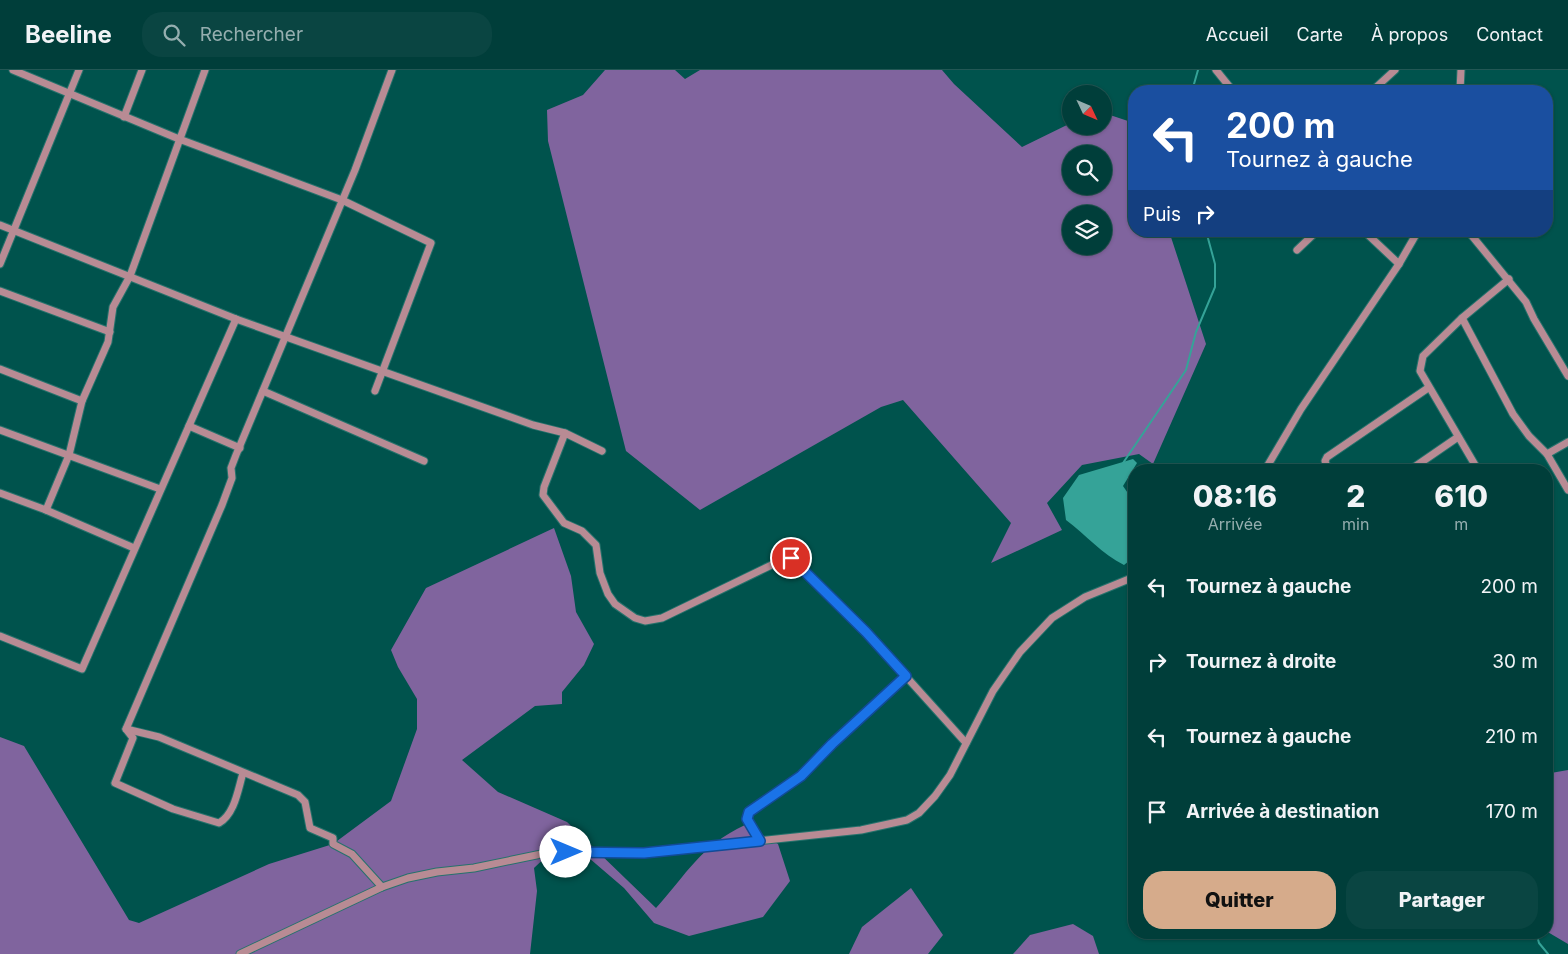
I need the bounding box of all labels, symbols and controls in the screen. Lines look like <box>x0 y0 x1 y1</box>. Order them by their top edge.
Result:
search box <box>142 12 492 57</box>
text: Beeline <box>25 20 112 49</box>
icon: search <box>160 21 188 49</box>
text: Rechercher <box>200 23 303 46</box>
text: Accueil <box>1206 24 1269 45</box>
text: Carte <box>1297 24 1343 45</box>
text: À propos <box>1371 24 1448 45</box>
text: Contact <box>1476 24 1543 45</box>
north arrow <box>1062 85 1112 135</box>
map controls <box>1062 85 1112 255</box>
text: 200 m <box>1226 104 1335 146</box>
icon: left <box>1143 105 1208 170</box>
button: search <box>1062 145 1112 195</box>
text: Tournez à gauche <box>1226 146 1413 172</box>
icon: right <box>1191 200 1219 228</box>
text: Puis <box>1143 203 1181 226</box>
button: layers <box>1062 205 1112 255</box>
text: 08:16 <box>1193 478 1277 514</box>
text: 2 <box>1346 478 1365 514</box>
text: 610 <box>1434 478 1488 514</box>
text: Arrivée <box>1208 514 1262 534</box>
text: min <box>1342 514 1369 534</box>
text: m <box>1454 514 1468 534</box>
pin <box>770 537 812 579</box>
icon: arrive <box>777 544 805 572</box>
icon: left <box>1143 573 1171 601</box>
text: Tournez à gauche <box>1186 575 1351 598</box>
text: 200 m <box>1480 575 1538 598</box>
icon: right <box>1143 648 1171 676</box>
text: Tournez à droite <box>1186 650 1336 673</box>
text: 30 m <box>1492 650 1538 673</box>
icon: left <box>1143 723 1171 751</box>
text: Tournez à gauche <box>1186 725 1351 748</box>
text: 210 m <box>1485 725 1538 748</box>
icon: arrive <box>1143 798 1171 826</box>
text: Arrivée à destination <box>1186 800 1379 823</box>
text: 170 m <box>1486 800 1538 823</box>
position arrow <box>539 825 591 877</box>
button: Quitter <box>1143 871 1336 929</box>
button: Partager <box>1346 871 1538 929</box>

